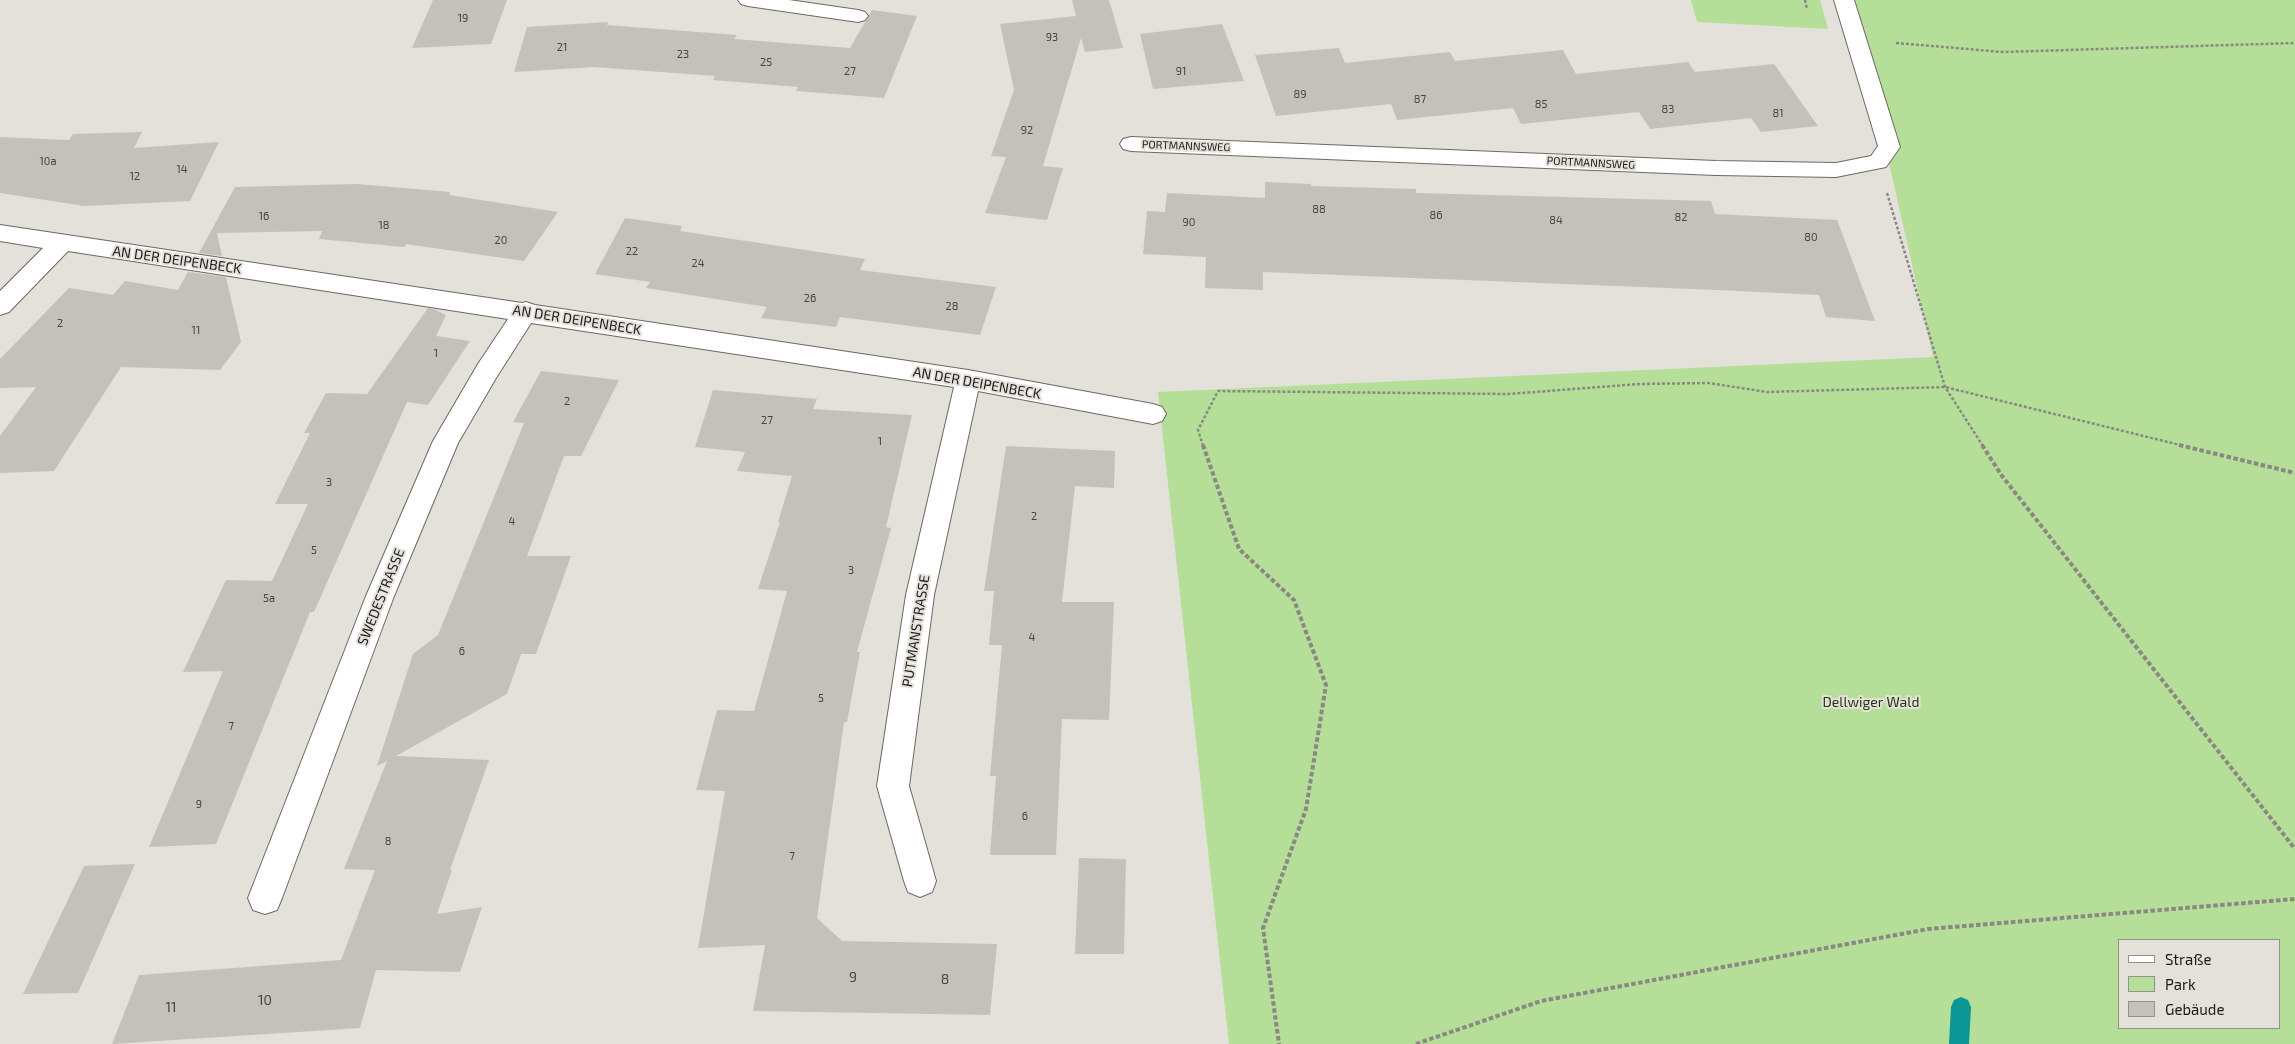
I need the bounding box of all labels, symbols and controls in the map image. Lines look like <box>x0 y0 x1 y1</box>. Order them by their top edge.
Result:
house number: 19 <box>458 11 468 25</box>
house number: 93 <box>1046 30 1058 44</box>
house number: 21 <box>557 40 567 54</box>
house number: 23 <box>677 47 689 61</box>
house number: 25 <box>760 55 772 69</box>
house number: 27 <box>844 64 856 78</box>
house number: 91 <box>1176 64 1186 78</box>
house number: 89 <box>1294 87 1306 101</box>
house number: 87 <box>1414 92 1426 106</box>
house number: 85 <box>1535 97 1547 111</box>
house number: 83 <box>1662 102 1674 116</box>
house number: 81 <box>1772 106 1784 120</box>
house number: 92 <box>1021 123 1033 137</box>
street label: PORTMANNSWEG <box>1142 138 1230 154</box>
house number: 10a <box>39 154 57 168</box>
street label: PORTMANNSWEG <box>1546 154 1636 172</box>
house number: 14 <box>176 162 188 176</box>
house number: 12 <box>130 169 140 183</box>
house number: 88 <box>1312 202 1326 216</box>
house number: 86 <box>1430 208 1442 222</box>
house number: 16 <box>259 209 269 223</box>
house number: 82 <box>1675 210 1687 224</box>
house number: 84 <box>1549 213 1563 227</box>
house number: 90 <box>1183 215 1195 229</box>
house number: 18 <box>378 218 390 232</box>
house number: 80 <box>1804 230 1818 244</box>
house number: 20 <box>495 233 507 247</box>
street label: AN DER DEIPENBECK <box>111 243 243 277</box>
house number: 22 <box>626 244 638 258</box>
house number: 24 <box>692 256 704 270</box>
house number: 26 <box>804 291 816 305</box>
house number: 28 <box>946 299 958 313</box>
street label: AN DER DEIPENBECK <box>511 302 643 338</box>
house number: 2 <box>57 316 63 330</box>
house number: 11 <box>192 323 200 337</box>
house number: 1 <box>434 346 438 360</box>
street label: AN DER DEIPENBECK <box>911 363 1043 403</box>
house number: 2 <box>564 394 570 408</box>
house number: 27 <box>761 413 773 427</box>
house number: 1 <box>878 434 882 448</box>
house number: 3 <box>326 475 332 489</box>
house number: 2 <box>1031 509 1037 523</box>
house number: 4 <box>509 514 515 528</box>
house number: 5 <box>311 543 317 557</box>
street label: SWEDESTRASSE <box>354 546 408 648</box>
house number: 3 <box>848 563 854 577</box>
street label: PUTMANSTRASSE <box>899 574 933 688</box>
house number: 5a <box>263 591 275 605</box>
house number: 4 <box>1029 630 1035 644</box>
house number: 6 <box>459 644 465 658</box>
house number: 5 <box>818 691 824 705</box>
park label: Dellwiger Wald <box>1823 694 1919 710</box>
house number: 7 <box>228 719 234 733</box>
house number: 9 <box>196 797 202 811</box>
house number: 6 <box>1022 809 1028 823</box>
house number: 8 <box>385 834 391 848</box>
house number: 7 <box>789 849 795 863</box>
legend <box>2118 939 2280 1029</box>
text: Straße <box>2165 950 2211 968</box>
house number: 9 <box>849 969 857 985</box>
house number: 8 <box>941 971 949 987</box>
text: Park <box>2165 975 2196 993</box>
house number: 10 <box>258 992 272 1008</box>
house number: 11 <box>165 999 177 1015</box>
text: Gebäude <box>2165 1000 2224 1018</box>

